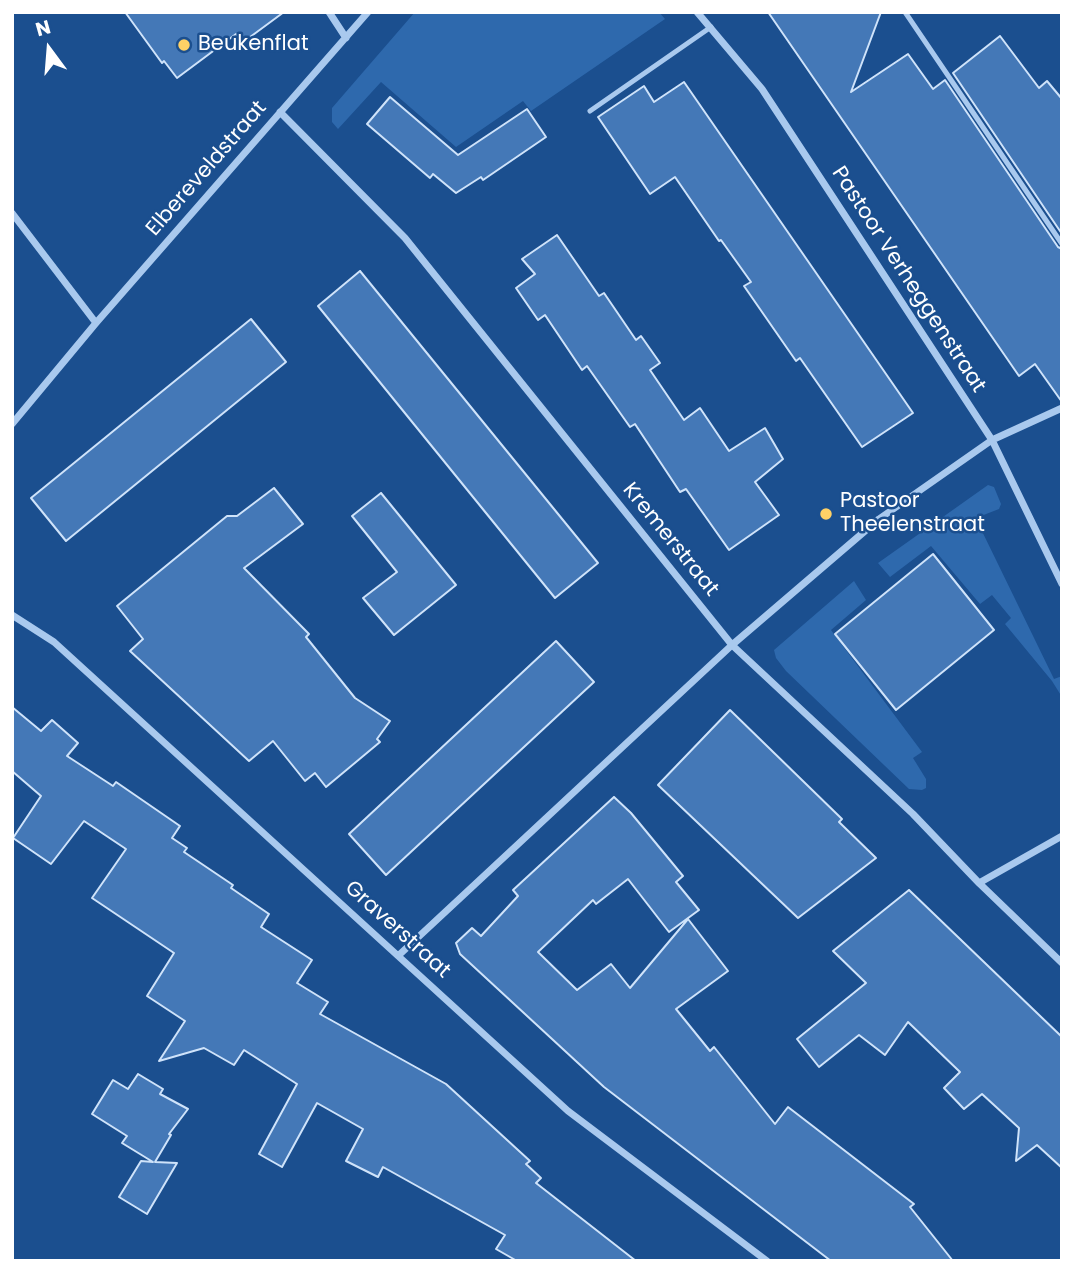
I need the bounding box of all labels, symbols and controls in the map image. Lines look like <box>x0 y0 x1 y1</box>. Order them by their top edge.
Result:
text: N <box>32 13 54 43</box>
north arrow <box>14 14 84 84</box>
place label: Beukenflat <box>198 32 309 58</box>
marker: Beukenflat <box>176 37 192 53</box>
street label: Elbereveldstraat <box>142 96 272 242</box>
street label: Pastoor Verheggenstraat <box>826 162 990 398</box>
street label: Kremerstraat <box>617 478 723 602</box>
place label: Pastoor Theelenstraat <box>840 489 985 539</box>
marker: Pastoor Theelenstraat <box>818 506 834 522</box>
street label: Graverstraat <box>339 876 455 984</box>

